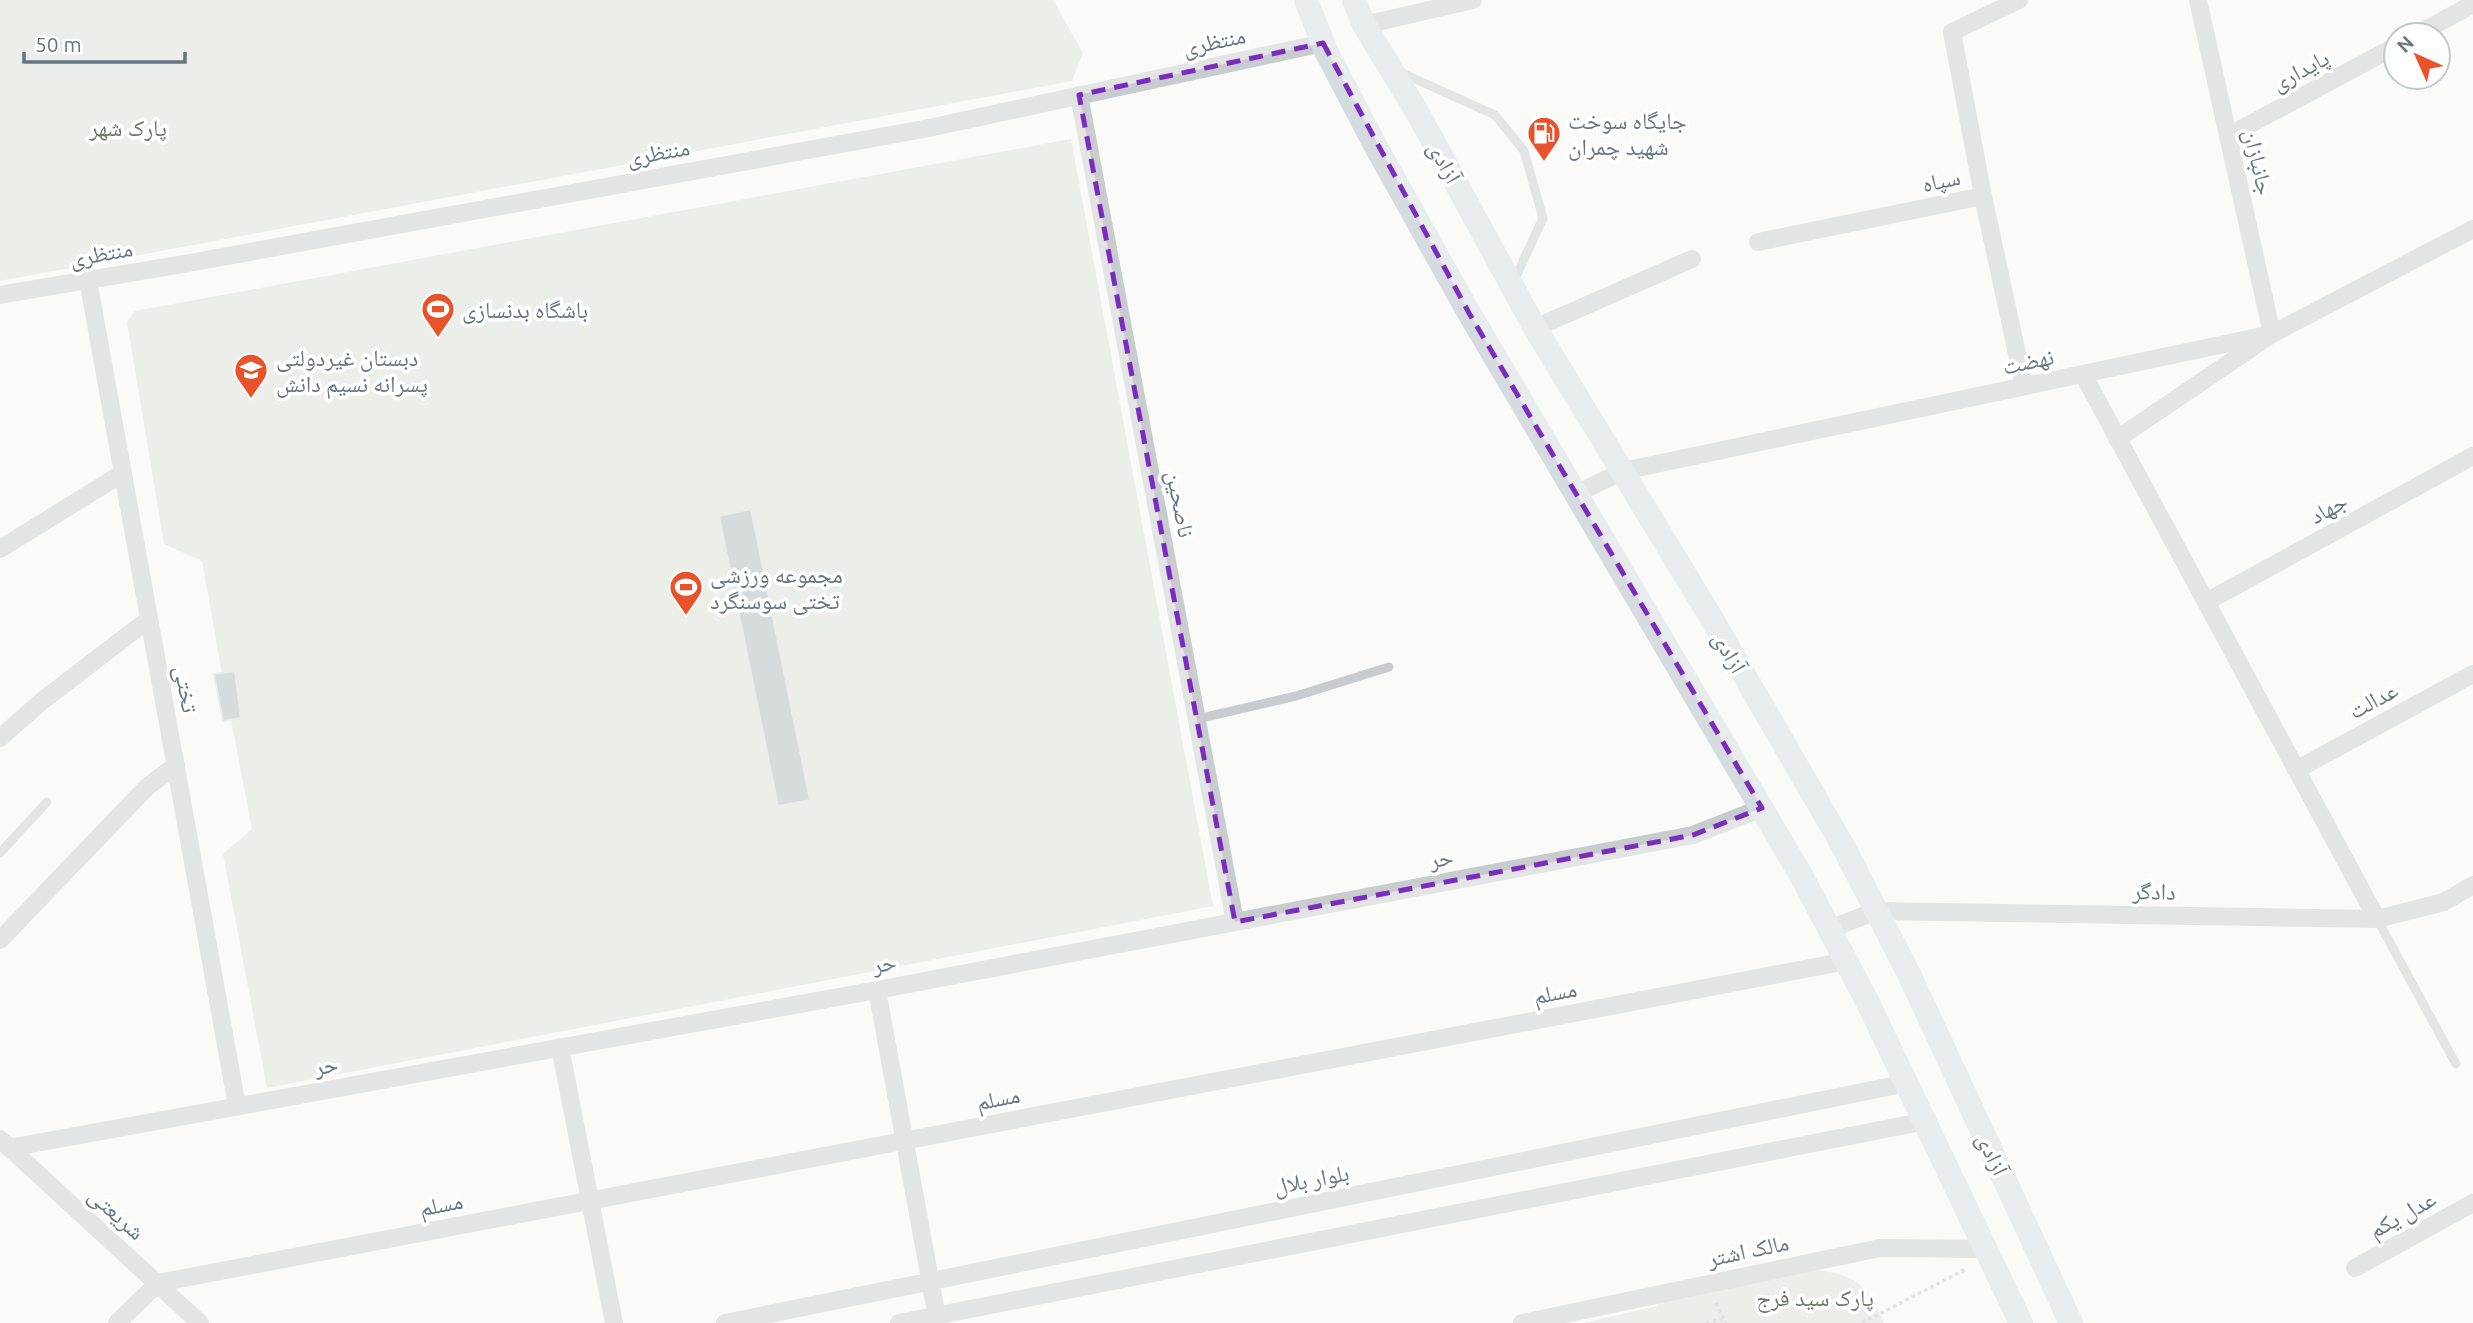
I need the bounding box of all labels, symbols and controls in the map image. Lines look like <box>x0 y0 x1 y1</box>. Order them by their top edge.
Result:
scale bar <box>24 21 186 65</box>
north arrow <box>2382 21 2452 91</box>
street label: منتظری <box>1180 22 1248 62</box>
text: N <box>2392 31 2418 57</box>
text: 50 m <box>35 32 82 56</box>
street label: پایداری <box>2267 45 2334 97</box>
place label: جایگاه سوخت شهید چمران <box>1568 108 1687 161</box>
fuel station icon: جایگاه سوخت شهید چمران <box>1525 114 1563 163</box>
park label: پارک شهر <box>88 115 167 142</box>
street label: جانبازان <box>2237 126 2279 198</box>
street label: منتظری <box>625 134 692 172</box>
street label: آزادی <box>1422 137 1467 189</box>
street label: سپاه <box>1920 164 1963 198</box>
street label: منتظری <box>68 235 135 273</box>
sports icon: باشگاه بدنسازی <box>419 290 457 339</box>
place label: باشگاه بدنسازی <box>462 297 588 324</box>
street label: نهضت <box>2000 343 2056 380</box>
place label: دبستان غیردولتی پسرانه نسیم دانش <box>276 345 428 400</box>
school or university icon: دبستان غیردولتی پسرانه نسیم دانش <box>232 351 270 400</box>
street label: ناصحین <box>1160 469 1200 540</box>
street label: جهاد <box>2305 488 2352 529</box>
place label: مجموعه ورزشی تختی سوسنگرد <box>710 562 843 615</box>
sports icon: مجموعه ورزشی تختی سوسنگرد <box>667 568 705 617</box>
street label: آزادی <box>1707 627 1752 679</box>
street label: تختی <box>169 664 203 715</box>
street label: عدالت <box>2344 677 2402 723</box>
street label: حر <box>1426 843 1455 874</box>
street label: دادگر <box>2131 878 2176 905</box>
street label: حر <box>869 948 898 979</box>
street label: مسلم <box>1531 976 1580 1012</box>
street label: حر <box>311 1051 340 1081</box>
street label: مسلم <box>974 1082 1023 1118</box>
street label: آزادی <box>1971 1129 2014 1181</box>
street label: بلوار بلال <box>1271 1159 1351 1201</box>
street label: شریعتی <box>83 1182 150 1246</box>
street label: عدل یکم <box>2364 1185 2442 1246</box>
street label: مسلم <box>417 1188 466 1224</box>
street label: مالک اشتر <box>1704 1229 1791 1272</box>
park label: پارک سید فرج <box>1756 1285 1874 1313</box>

